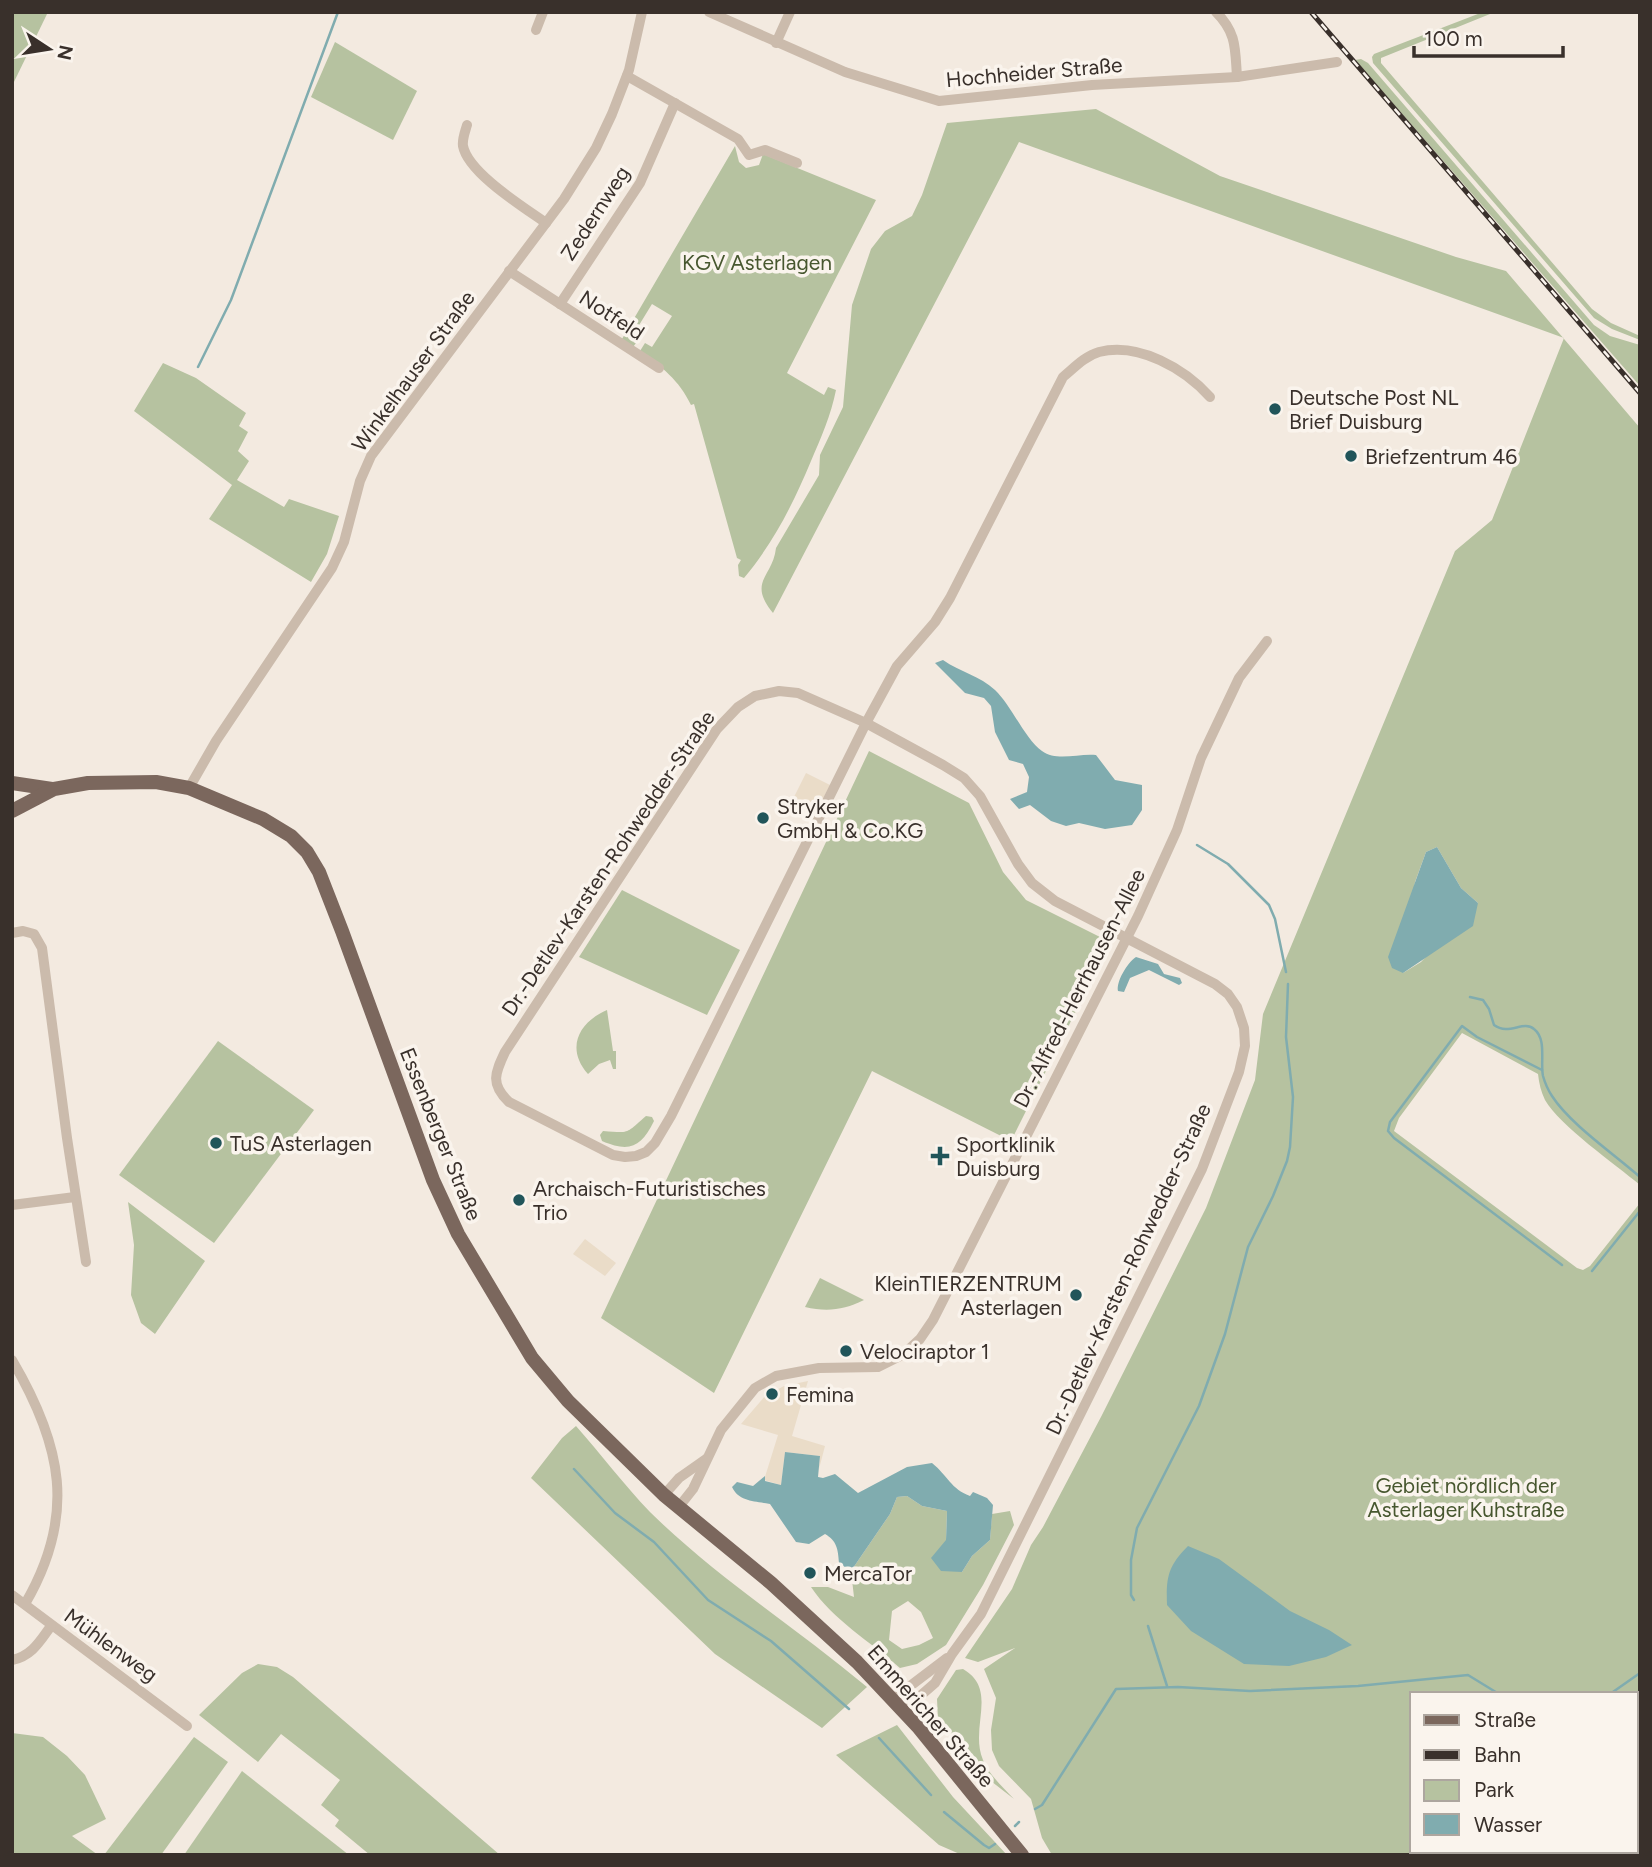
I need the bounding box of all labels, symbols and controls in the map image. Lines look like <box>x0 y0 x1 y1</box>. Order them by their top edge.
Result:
north arrow <box>14 14 84 84</box>
scale bar <box>1414 14 1563 58</box>
text: 100 m <box>1424 26 1483 51</box>
text: N <box>52 43 78 62</box>
street label: Hochheider Straße <box>945 52 1123 92</box>
street label: Zedernweg <box>555 161 635 265</box>
park label: KGV Asterlagen <box>682 250 832 275</box>
street label: Notfeld <box>575 285 649 345</box>
street label: Winkelhauser Straße <box>346 286 480 456</box>
place label: Deutsche Post NL Brief Duisburg <box>1289 385 1458 434</box>
marker: Deutsche Post NL Brief Duisburg <box>1267 401 1283 417</box>
place label: Briefzentrum 46 <box>1365 444 1517 469</box>
marker: Briefzentrum 46 <box>1343 448 1359 464</box>
street label: Dr.-Detlev-Karsten-Rohwedder-Straße <box>496 706 720 1020</box>
place label: Stryker GmbH & Co.KG <box>777 794 923 843</box>
marker: Stryker GmbH & Co.KG <box>755 810 771 826</box>
street label: Dr.-Alfred-Herrhausen-Allee <box>1008 864 1150 1112</box>
street label: Essenberger Straße <box>395 1044 487 1224</box>
street label: Dr.-Detlev-Karsten-Rohwedder-Straße <box>1040 1099 1216 1439</box>
place label: TuS Asterlagen <box>230 1131 372 1156</box>
place label: Sportklinik Duisburg <box>956 1132 1056 1181</box>
marker: TuS Asterlagen <box>208 1135 224 1151</box>
marker: Sportklinik Duisburg <box>930 1146 950 1166</box>
place label: Archaisch-Futuristisches Trio <box>533 1176 766 1225</box>
marker: Archaisch-Futuristisches Trio <box>511 1192 527 1208</box>
place label: KleinTIERZENTRUM Asterlagen <box>874 1271 1062 1320</box>
marker: KleinTIERZENTRUM Asterlagen <box>1068 1287 1084 1303</box>
place label: Velociraptor 1 <box>860 1339 989 1364</box>
marker: Velociraptor 1 <box>838 1343 854 1359</box>
place label: Femina <box>786 1382 854 1407</box>
marker: Femina <box>764 1386 780 1402</box>
park label: Gebiet nördlich der Asterlager Kuhstraße <box>1368 1473 1564 1522</box>
place label: MercaTor <box>824 1561 912 1586</box>
marker: MercaTor <box>802 1565 818 1581</box>
street label: Mühlenweg <box>60 1603 162 1687</box>
street label: Emmericher Straße <box>862 1640 1000 1792</box>
legend <box>1410 1692 1638 1853</box>
text: Straße <box>1474 1707 1536 1732</box>
text: Bahn <box>1474 1742 1521 1767</box>
text: Park <box>1474 1777 1515 1802</box>
text: Wasser <box>1474 1812 1542 1837</box>

